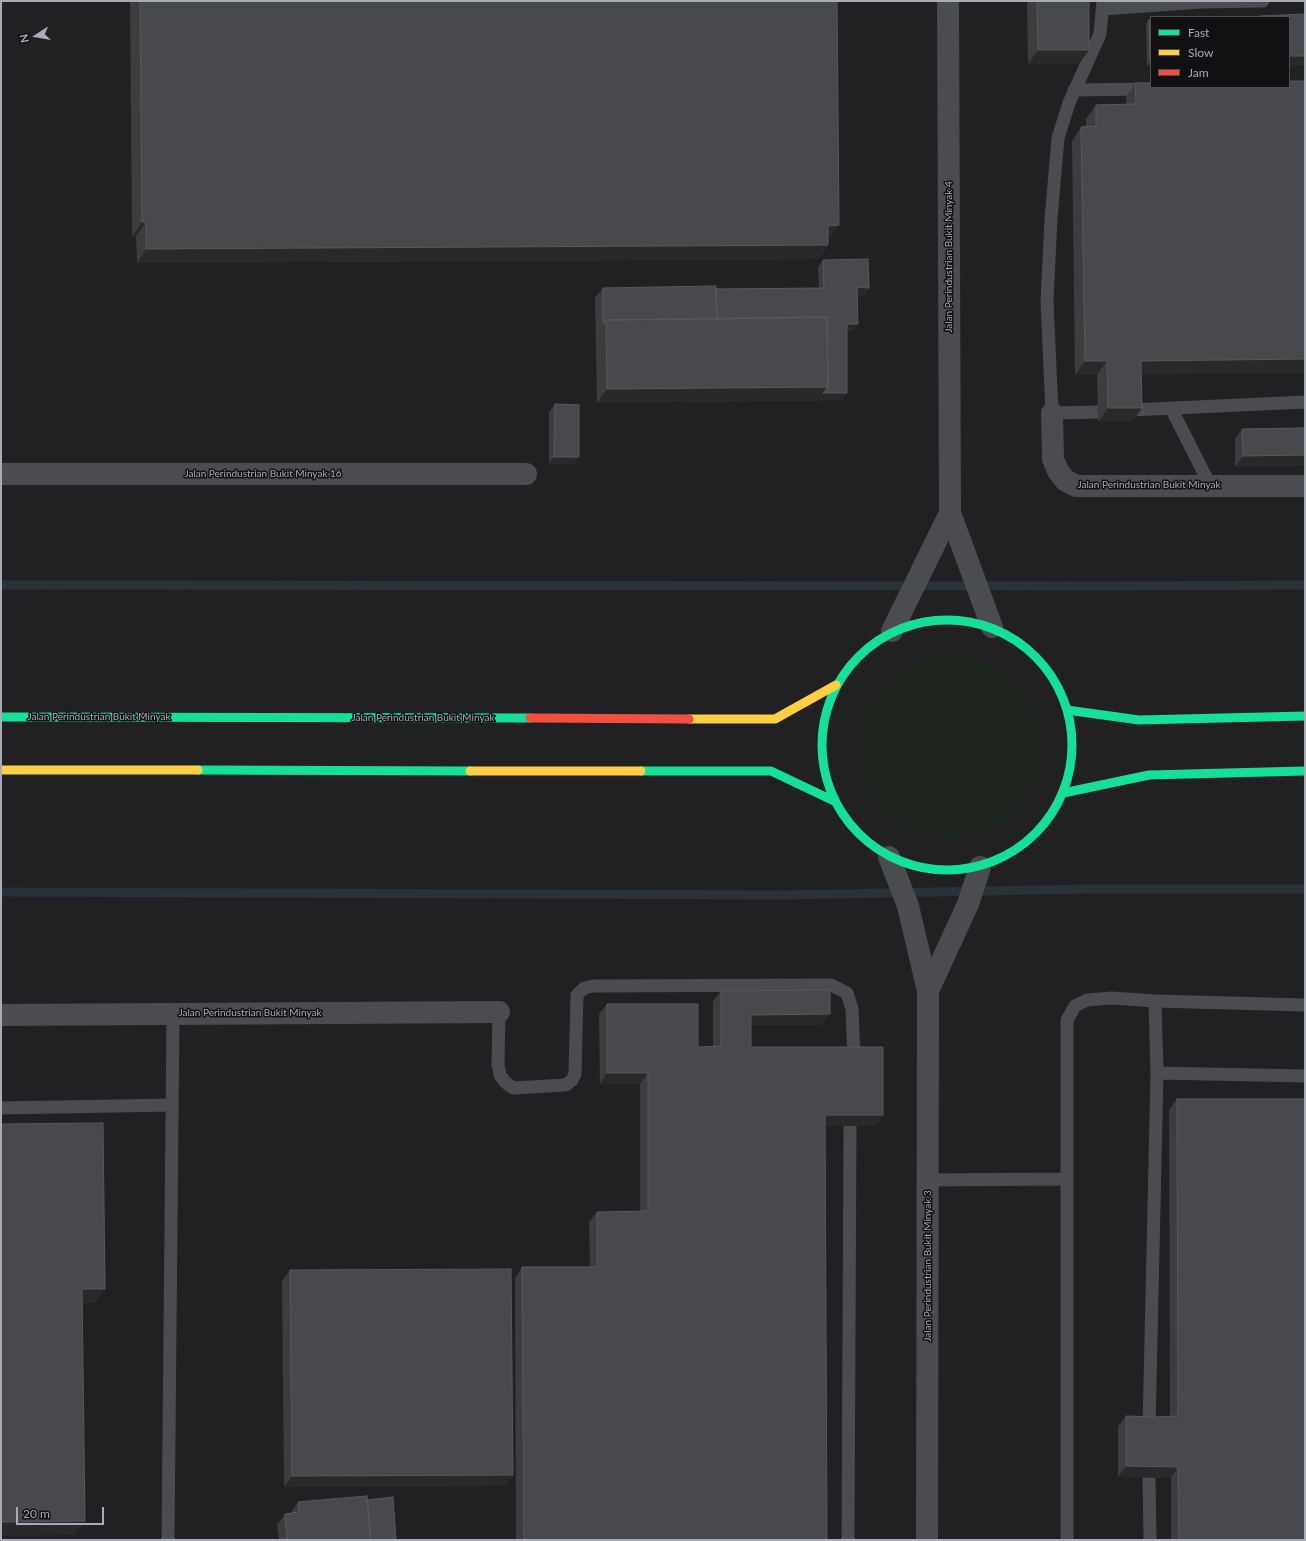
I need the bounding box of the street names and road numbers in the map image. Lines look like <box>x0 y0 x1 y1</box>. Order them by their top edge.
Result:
street label: Jalan Perindustrian Bukit Minyak 4 <box>943 181 955 333</box>
street label: Jalan Perindustrian Bukit Minyak 16 <box>184 468 342 480</box>
street label: Jalan Perindustrian Bukit Minyak <box>1077 479 1221 491</box>
street label: Jalan Perindustrian Bukit Minyak <box>27 711 171 723</box>
street label: Jalan Perindustrian Bukit Minyak <box>351 712 495 724</box>
street label: Jalan Perindustrian Bukit Minyak <box>178 1007 322 1019</box>
street label: Jalan Perindustrian Bukit Minyak 3 <box>922 1190 934 1342</box>

